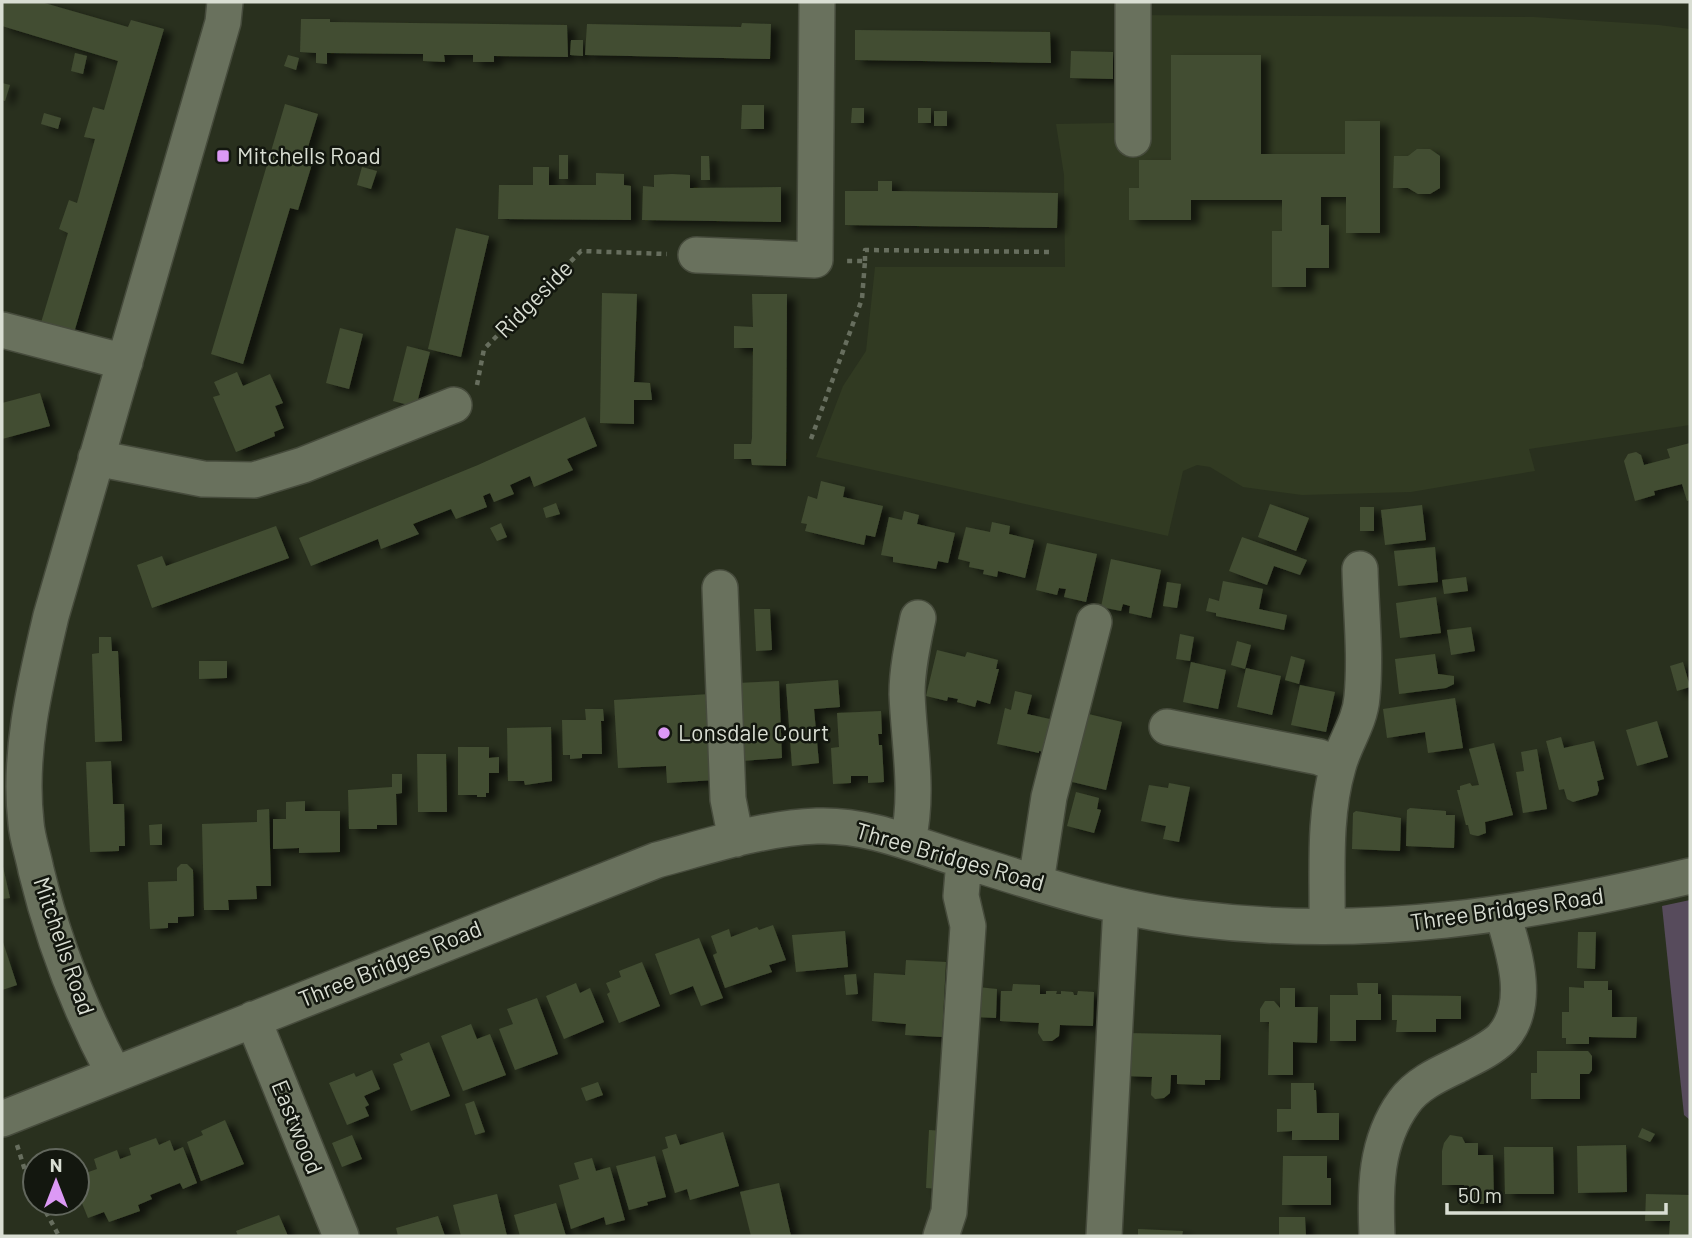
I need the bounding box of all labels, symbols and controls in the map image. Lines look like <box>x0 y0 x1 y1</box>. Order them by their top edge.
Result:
place label: Mitchells Road <box>237 141 381 169</box>
marker: Mitchells Road <box>215 148 231 164</box>
street label: Ridgeside <box>489 254 578 343</box>
place label: Lonsdale Court <box>678 718 829 746</box>
marker: Lonsdale Court <box>656 725 672 741</box>
street label: Three Bridges Road <box>853 816 1048 896</box>
street label: Mitchells Road <box>28 873 102 1018</box>
street label: Three Bridges Road <box>1408 881 1605 935</box>
street label: Three Bridges Road <box>294 914 485 1013</box>
street label: Eastwood <box>266 1076 329 1178</box>
north arrow <box>21 1147 91 1217</box>
text: N <box>50 1153 62 1176</box>
scale bar <box>1447 1172 1666 1216</box>
text: 50 m <box>1458 1182 1502 1207</box>

